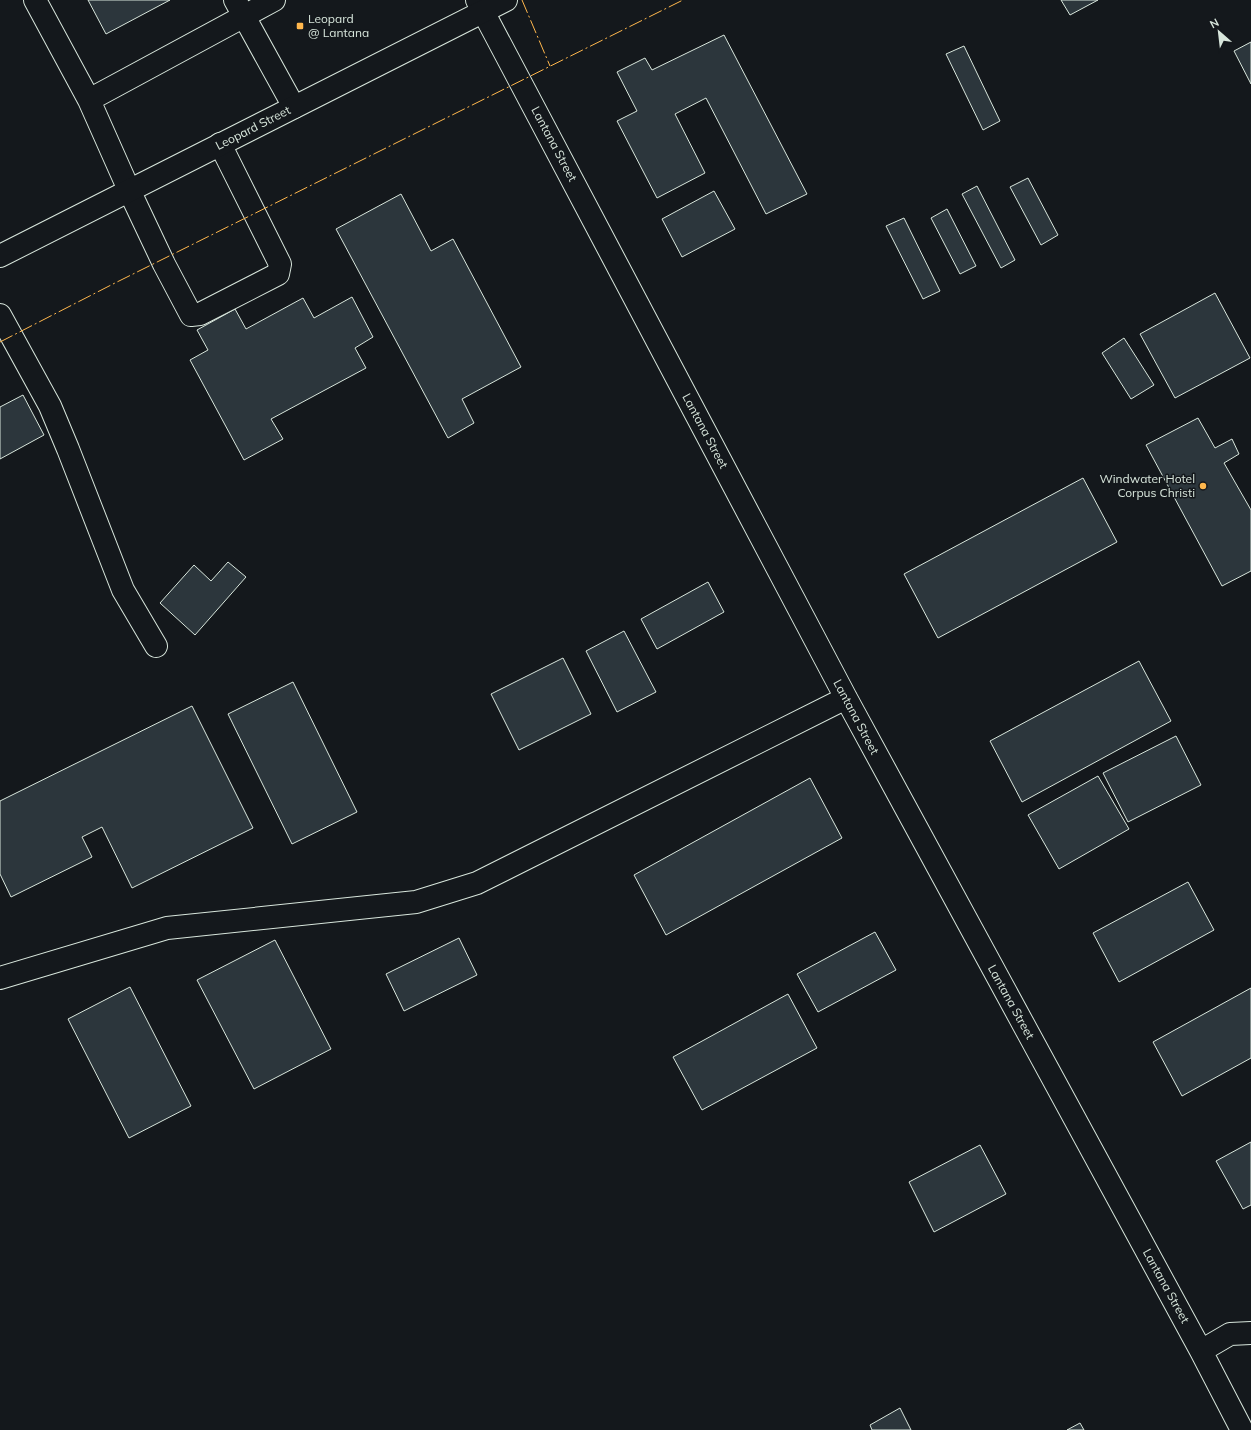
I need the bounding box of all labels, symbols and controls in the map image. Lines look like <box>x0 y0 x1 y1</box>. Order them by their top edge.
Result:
place label: Leopard @ Lantana <box>308 11 369 40</box>
north arrow <box>1199 12 1239 52</box>
text: N <box>1207 15 1221 31</box>
marker: Leopard @ Lantana <box>295 21 305 31</box>
street label: Leopard Street <box>213 102 293 153</box>
street label: Lantana Street <box>528 104 580 184</box>
street label: Lantana Street <box>679 391 731 471</box>
place label: Windwater Hotel Corpus Christi <box>1099 471 1195 500</box>
marker: Windwater Hotel Corpus Christi <box>1198 481 1208 491</box>
street label: Lantana Street <box>830 677 882 757</box>
street label: Lantana Street <box>985 962 1038 1042</box>
street label: Lantana Street <box>1140 1246 1193 1326</box>

